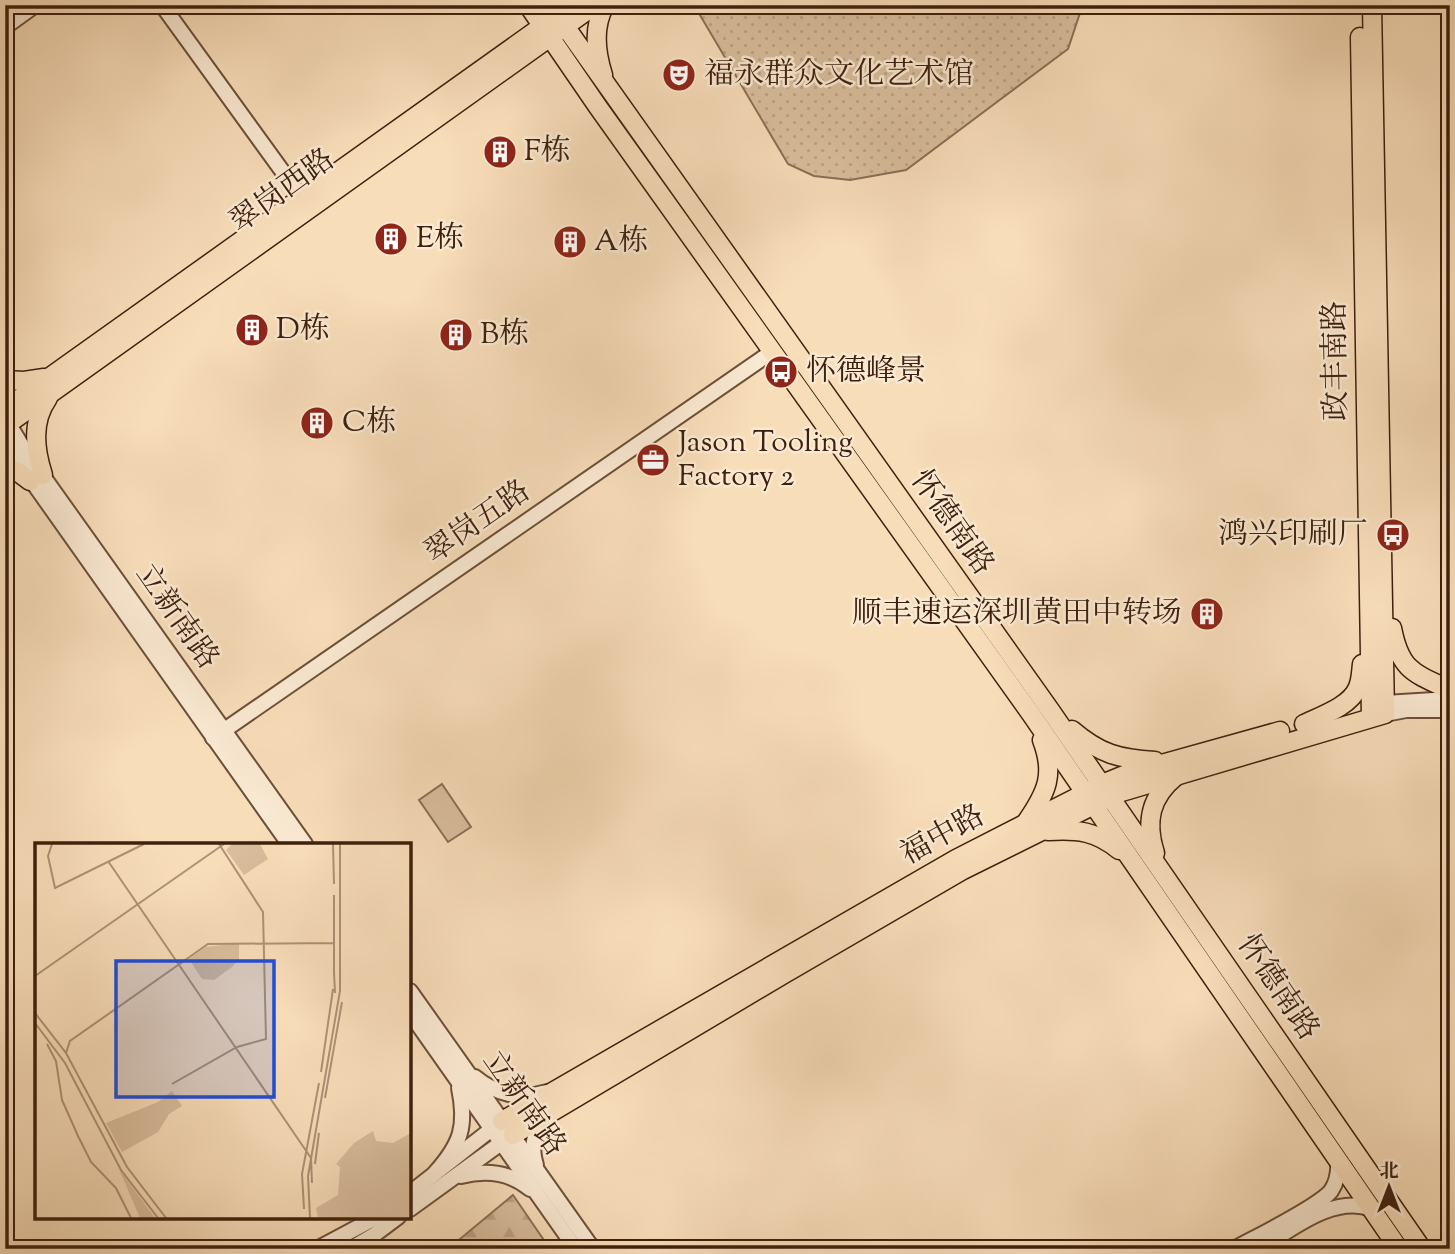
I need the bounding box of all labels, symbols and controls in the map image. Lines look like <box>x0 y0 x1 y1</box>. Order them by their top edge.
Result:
place label: 福永群众文化艺术馆 <box>704 54 974 97</box>
theatre icon: 福永群众文化艺术馆 <box>660 56 698 94</box>
place label: F栋 <box>524 131 571 174</box>
building icon: F栋 <box>481 133 519 171</box>
street label: 翠岗西路 <box>222 139 344 245</box>
place label: E栋 <box>416 218 464 261</box>
building icon: E栋 <box>372 220 410 258</box>
place label: A栋 <box>594 221 648 264</box>
building icon: A栋 <box>551 223 589 261</box>
street label: 政丰南路 <box>1314 301 1360 421</box>
place label: D栋 <box>276 309 330 352</box>
building icon: D栋 <box>233 311 271 349</box>
place label: B栋 <box>480 314 529 357</box>
building icon: B栋 <box>437 316 475 354</box>
place label: 怀德峰景 <box>806 351 926 394</box>
bus stop icon: 怀德峰景 <box>762 353 800 391</box>
place label: C栋 <box>342 402 396 445</box>
building icon: C栋 <box>298 404 336 442</box>
place label: Jason Tooling Factory 2 <box>676 422 853 499</box>
office icon: Jason Tooling Factory 2 <box>634 441 672 479</box>
street label: 怀德南路 <box>899 462 1003 584</box>
street label: 翠岗五路 <box>417 471 539 575</box>
place label: 鸿兴印刷厂 <box>1218 514 1368 557</box>
bus stop icon: 鸿兴印刷厂 <box>1374 516 1412 554</box>
street label: 立新南路 <box>124 556 228 678</box>
place label: 顺丰速运深圳黄田中转场 <box>852 593 1182 636</box>
building icon: 顺丰速运深圳黄田中转场 <box>1188 595 1226 633</box>
street label: 福中路 <box>893 795 993 877</box>
inset map <box>35 843 411 1219</box>
street label: 怀德南路 <box>1226 926 1328 1050</box>
street label: 立新南路 <box>471 1043 575 1165</box>
north arrow <box>1354 1152 1424 1222</box>
text: 北 <box>1379 1159 1399 1186</box>

